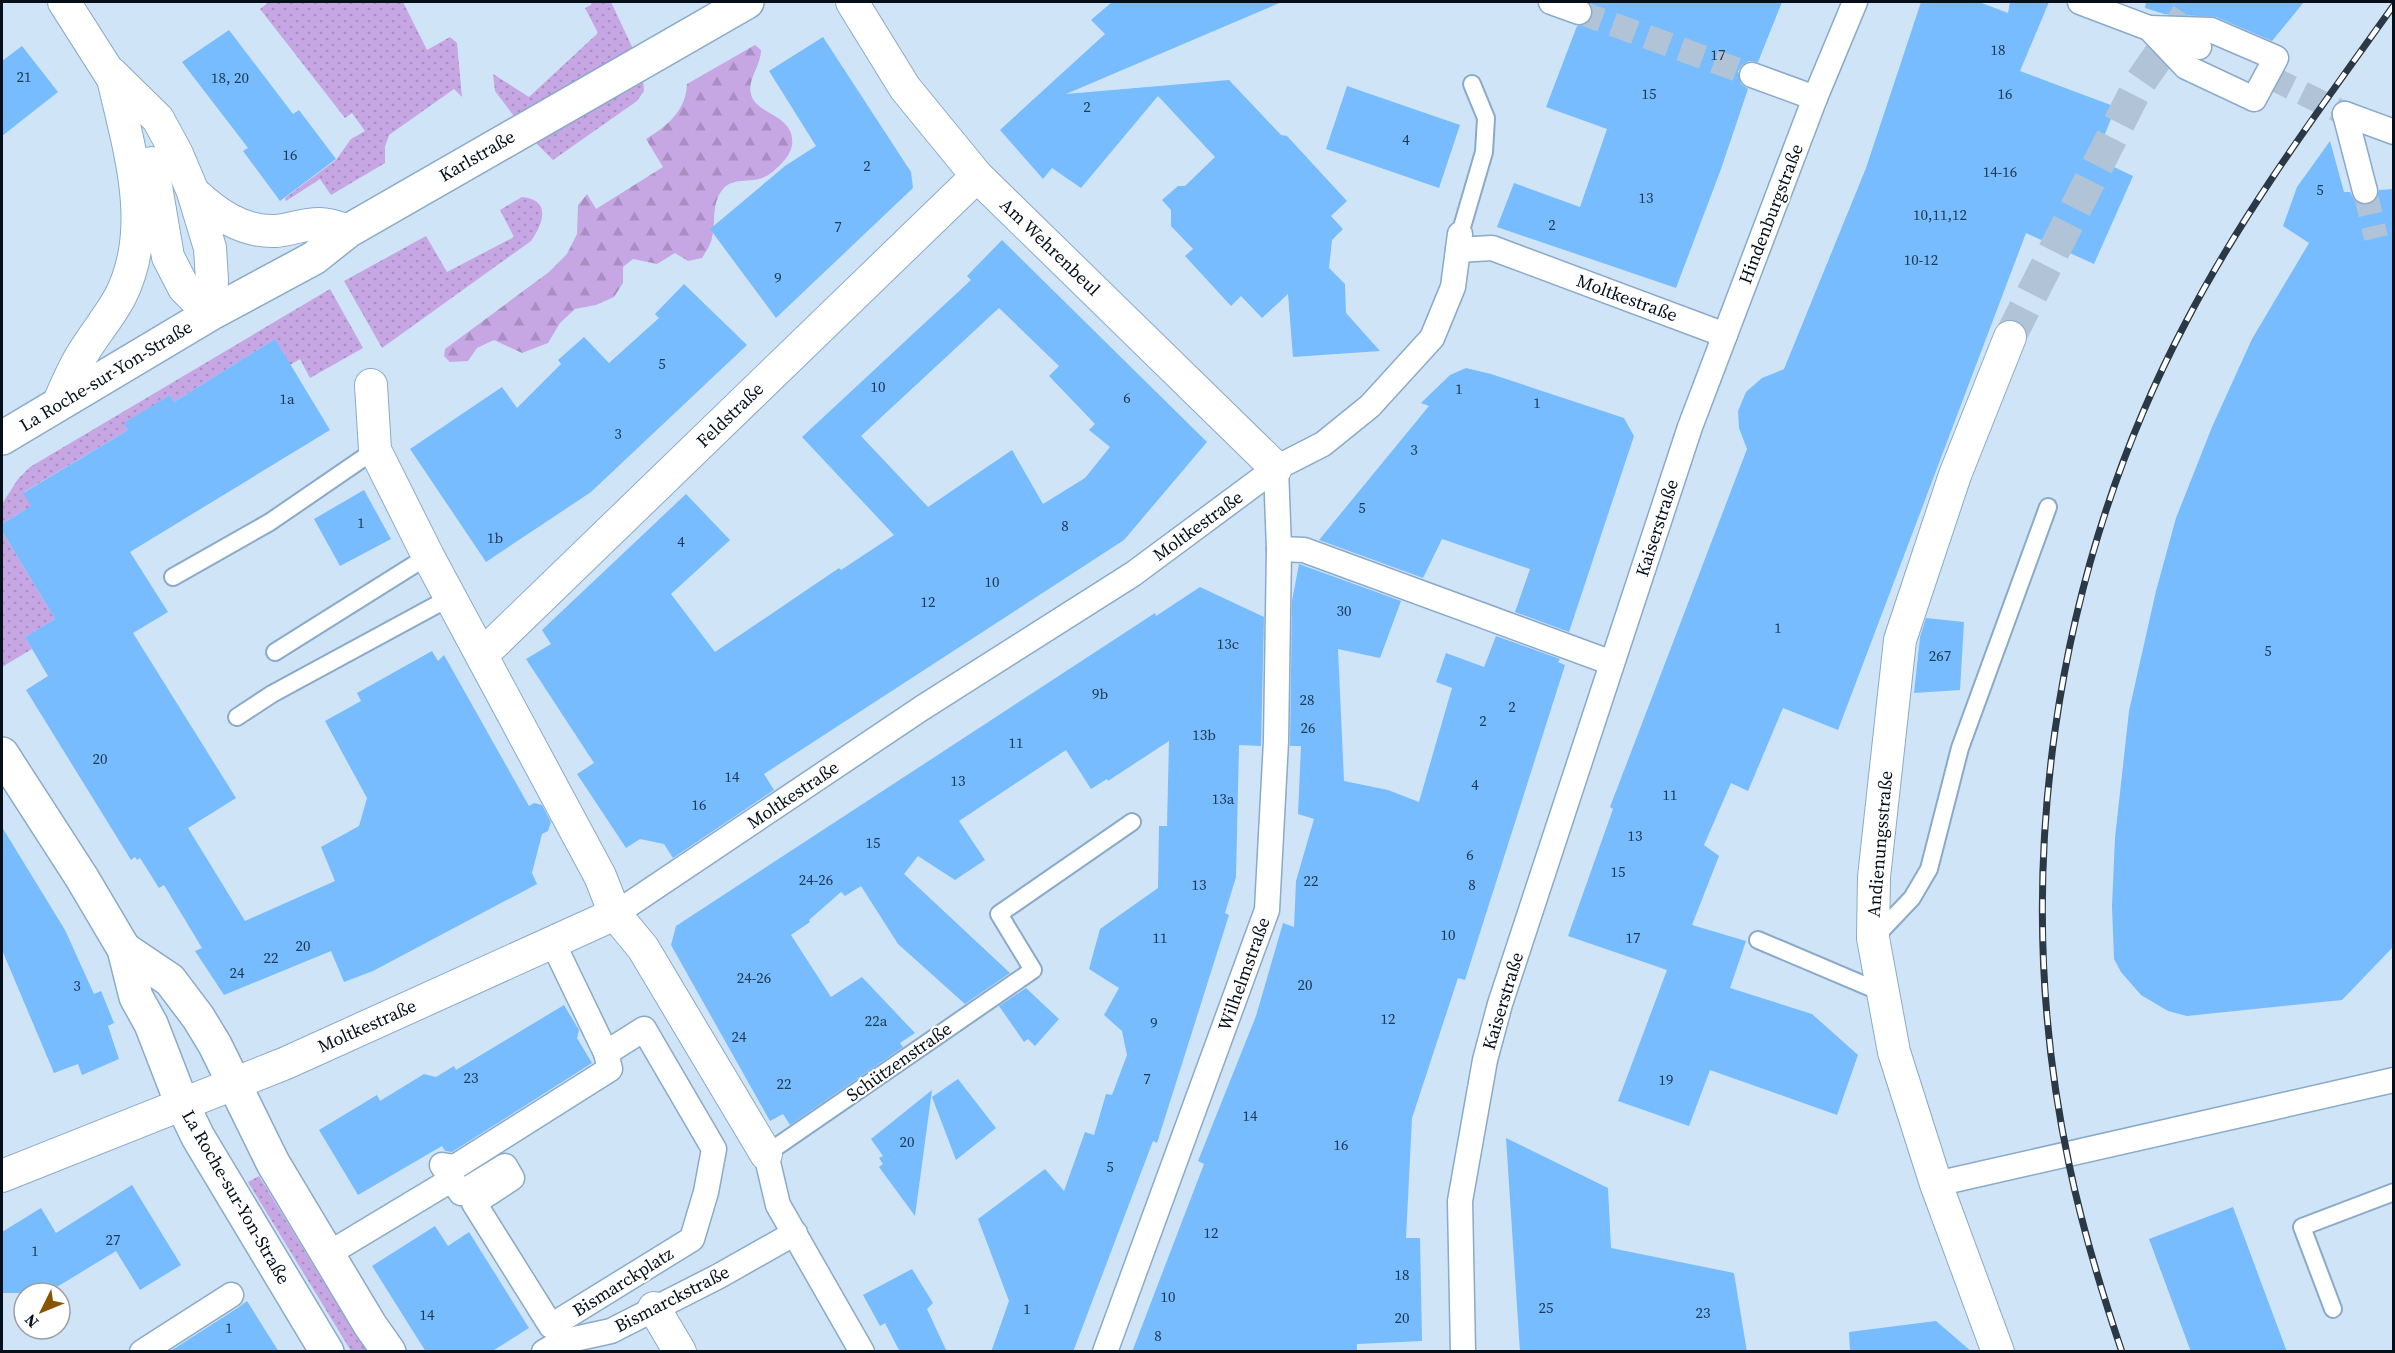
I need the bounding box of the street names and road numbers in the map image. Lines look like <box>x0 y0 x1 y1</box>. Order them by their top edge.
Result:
street label: Karlstraße <box>434 124 519 187</box>
street label: Hindenburgstraße <box>1732 140 1809 288</box>
street label: Am Wehrenbeul <box>995 192 1106 301</box>
street label: Moltkestraße <box>1573 268 1681 327</box>
street label: La Roche-sur-Yon-Straße <box>15 314 197 437</box>
street label: Feldstraße <box>691 376 769 453</box>
street label: Kaiserstraße <box>1629 476 1684 580</box>
street label: Moltkestraße <box>1148 484 1248 567</box>
street label: Moltkestraße <box>742 755 843 834</box>
street label: Andienungsstraße <box>1861 770 1898 918</box>
street label: Wilhelmstraße <box>1211 914 1276 1034</box>
street label: Kaiserstraße <box>1476 949 1529 1053</box>
street label: Moltkestraße <box>314 993 420 1058</box>
street label: Schützenstraße <box>841 1016 956 1107</box>
street label: La Roche-sur-Yon-Straße <box>176 1105 297 1288</box>
street label: Bismarckplatz <box>568 1241 678 1322</box>
street label: Bismarckstraße <box>610 1259 733 1338</box>

